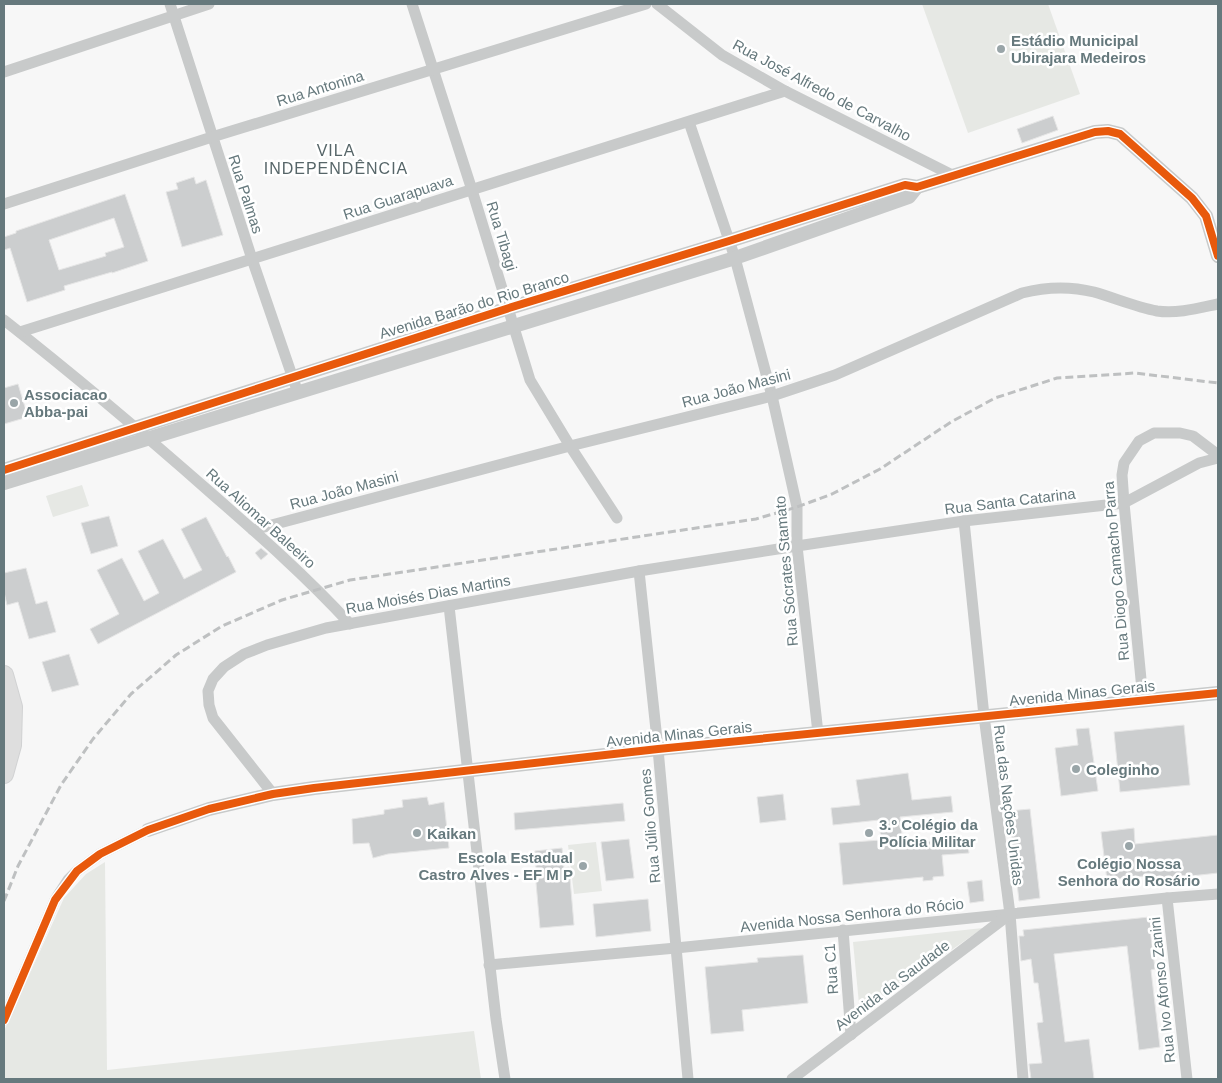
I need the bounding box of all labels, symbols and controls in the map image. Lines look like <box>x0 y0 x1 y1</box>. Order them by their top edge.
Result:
place label: Estádio Municipal Ubirajara Medeiros <box>1011 32 1146 66</box>
street label: Rua José Alfredo de Carvalho <box>730 36 914 144</box>
marker: Estádio Municipal Ubirajara Medeiros <box>995 43 1007 55</box>
street label: Rua Antonina <box>274 67 366 109</box>
district label: VILA INDEPENDÊNCIA <box>264 142 408 177</box>
street label: Rua Palmas <box>225 153 267 235</box>
street label: Rua Guarapuava <box>341 171 456 223</box>
street label: Rua Tibagi <box>483 199 521 273</box>
street label: Avenida Barão do Rio Branco <box>377 268 571 342</box>
street label: Rua João Masini <box>680 365 792 411</box>
place label: Associacao Abba-pai <box>24 386 107 420</box>
marker: Associacao Abba-pai <box>8 397 20 409</box>
street label: Rua Aliomar Baleeiro <box>203 465 319 571</box>
street label: Rua João Masini <box>288 467 400 513</box>
street label: Rua Diogo Camacho Parra <box>1100 480 1132 661</box>
street label: Rua Santa Catarina <box>944 484 1077 517</box>
street label: Rua Sócrates Stamato <box>771 495 801 647</box>
street label: Rua Moisés Dias Martins <box>344 571 512 617</box>
street label: Avenida Minas Gerais <box>1008 677 1156 709</box>
street label: Avenida Minas Gerais <box>605 718 753 750</box>
street label: Rua das Nações Unidas <box>991 724 1027 886</box>
place label: Coleginho <box>1086 761 1159 778</box>
marker: Coleginho <box>1070 763 1082 775</box>
street label: Rua Júlio Gomes <box>637 768 663 884</box>
place label: 3.º Colégio da Polícia Militar <box>879 816 978 850</box>
place label: Kaikan <box>427 825 476 842</box>
marker: Kaikan <box>411 827 423 839</box>
marker: 3.º Colégio da Polícia Militar <box>863 827 875 839</box>
marker: Colégio Nossa Senhora do Rosário <box>1123 840 1135 852</box>
place label: Escola Estadual Castro Alves - EF M P <box>419 849 573 883</box>
place label: Colégio Nossa Senhora do Rosário <box>1058 855 1200 889</box>
marker: Escola Estadual Castro Alves - EF M P <box>577 860 589 872</box>
street label: Avenida Nossa Senhora do Rócio <box>739 895 965 935</box>
street label: Rua Ivo Afonso Zanini <box>1146 916 1178 1064</box>
street label: Avenida da Saudade <box>831 936 953 1034</box>
street label: Rua C1 <box>821 943 841 995</box>

